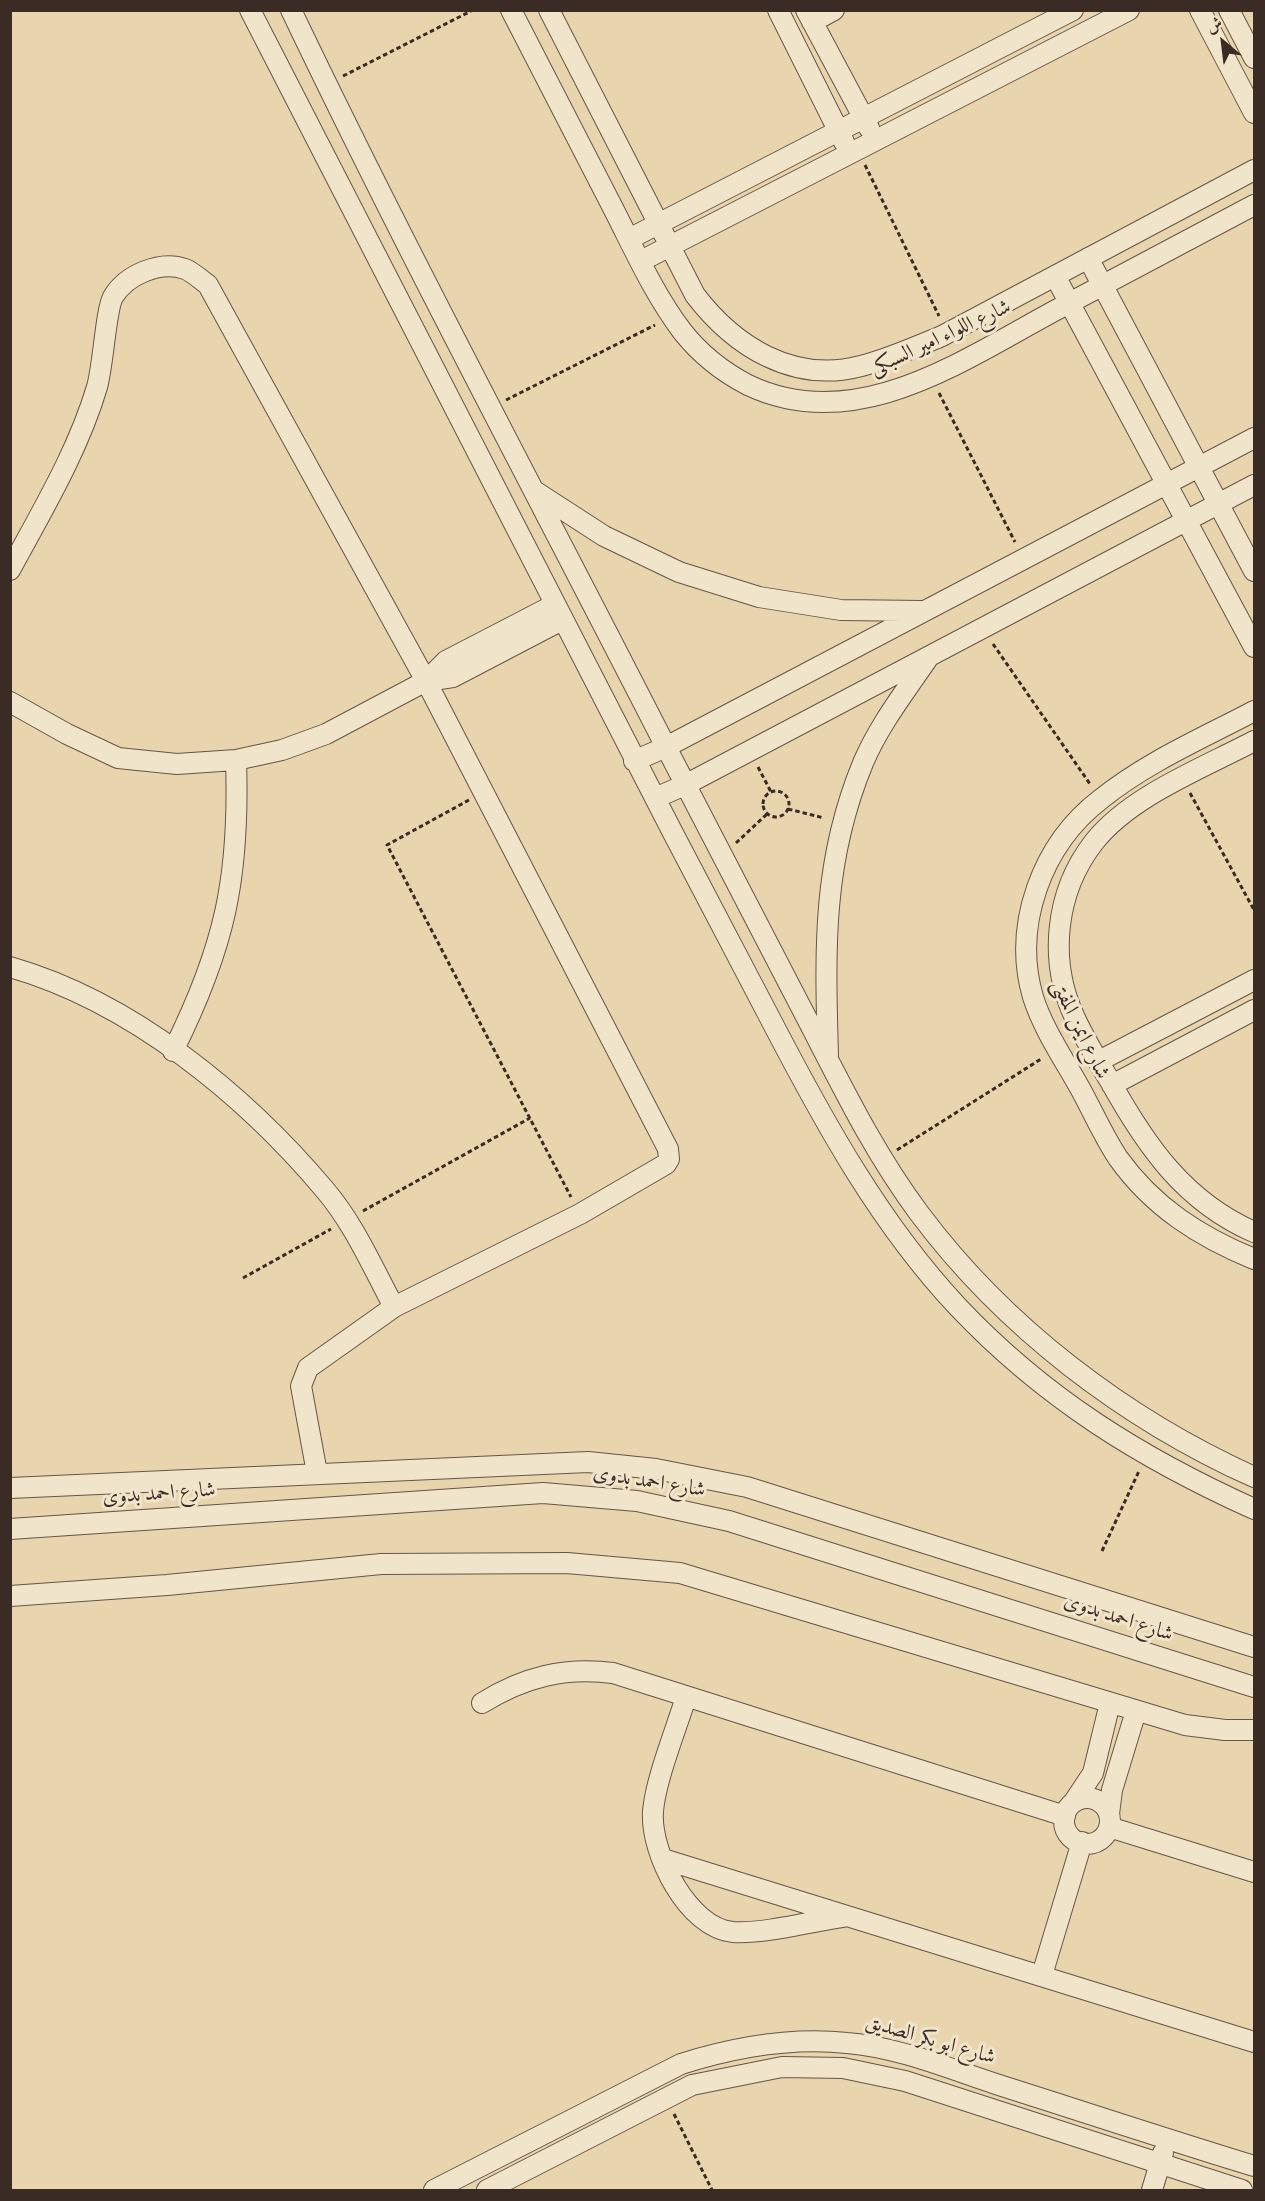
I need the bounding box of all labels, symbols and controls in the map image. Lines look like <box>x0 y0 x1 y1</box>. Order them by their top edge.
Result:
north arrow <box>1193 12 1253 72</box>
text: ش <box>1203 14 1226 39</box>
street label: شارع اللواء امير السبكى <box>866 295 1016 383</box>
street label: شارع ايمن المفتى <box>1044 976 1114 1084</box>
street label: شارع احمد بدوى <box>591 1462 707 1504</box>
street label: شارع احمد بدوى <box>102 1478 216 1512</box>
street label: شارع احمد بدوى <box>1060 1589 1176 1649</box>
street label: شارع ابو بكر الصديق <box>862 2010 998 2072</box>

